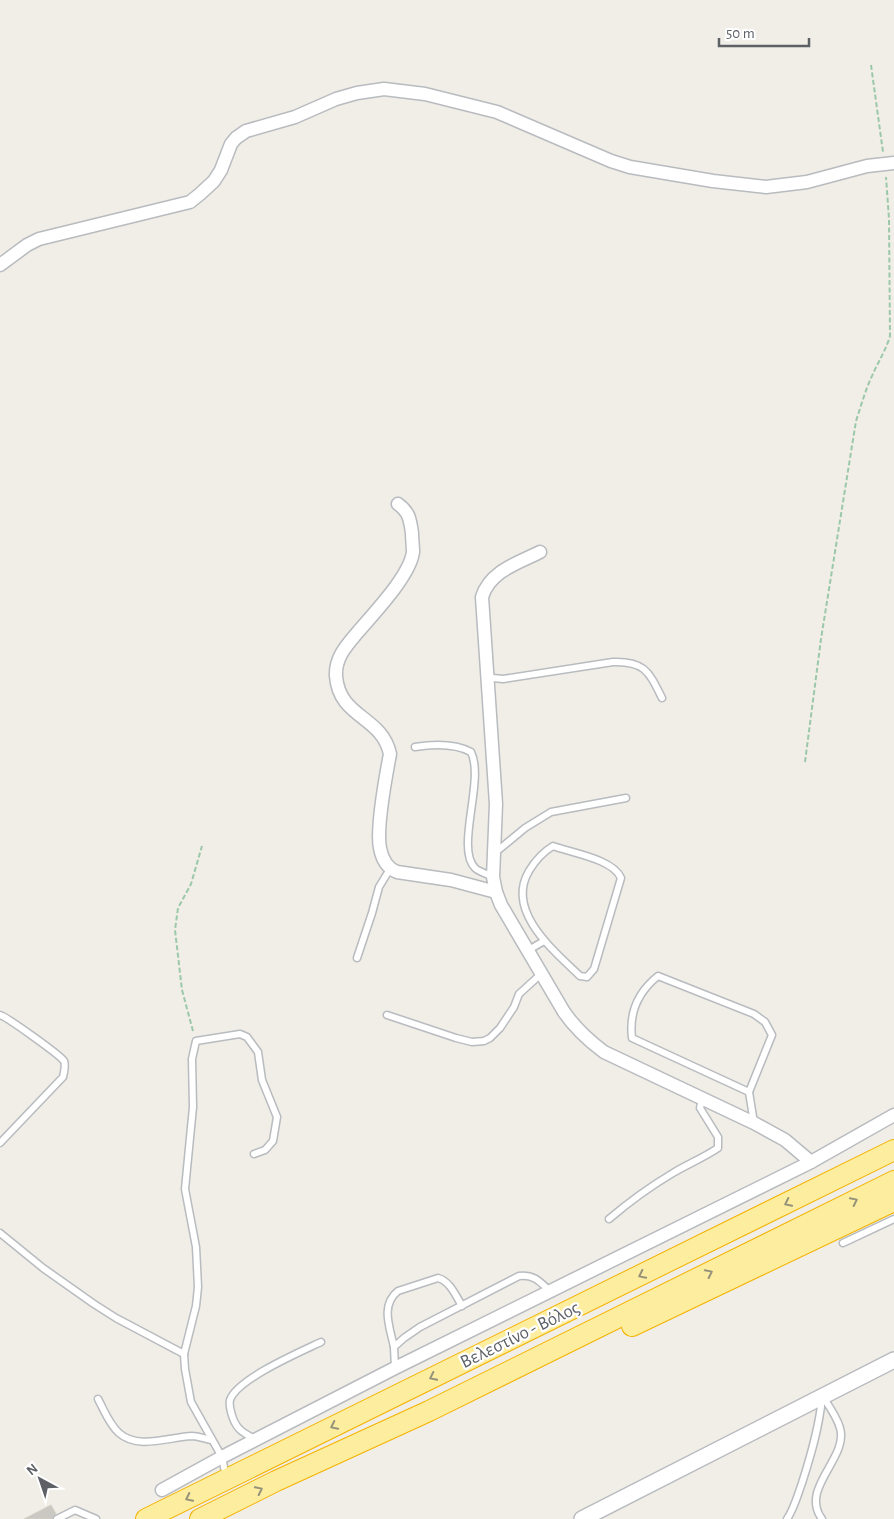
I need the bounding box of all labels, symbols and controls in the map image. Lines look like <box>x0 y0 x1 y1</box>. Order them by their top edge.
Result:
scale bar <box>719 15 809 47</box>
text: 50 m <box>726 26 755 41</box>
one-way arrow <box>784 1197 793 1207</box>
one-way arrow <box>849 1197 858 1207</box>
one-way arrow <box>638 1269 647 1279</box>
one-way arrow <box>703 1269 712 1279</box>
street label: Βελεστίνο - Βόλος <box>457 1298 583 1372</box>
one-way arrow <box>429 1371 438 1381</box>
one-way arrow <box>331 1420 340 1430</box>
north arrow <box>15 1454 65 1504</box>
text: N <box>24 1461 41 1478</box>
one-way arrow <box>254 1485 263 1496</box>
one-way arrow <box>185 1492 194 1502</box>

